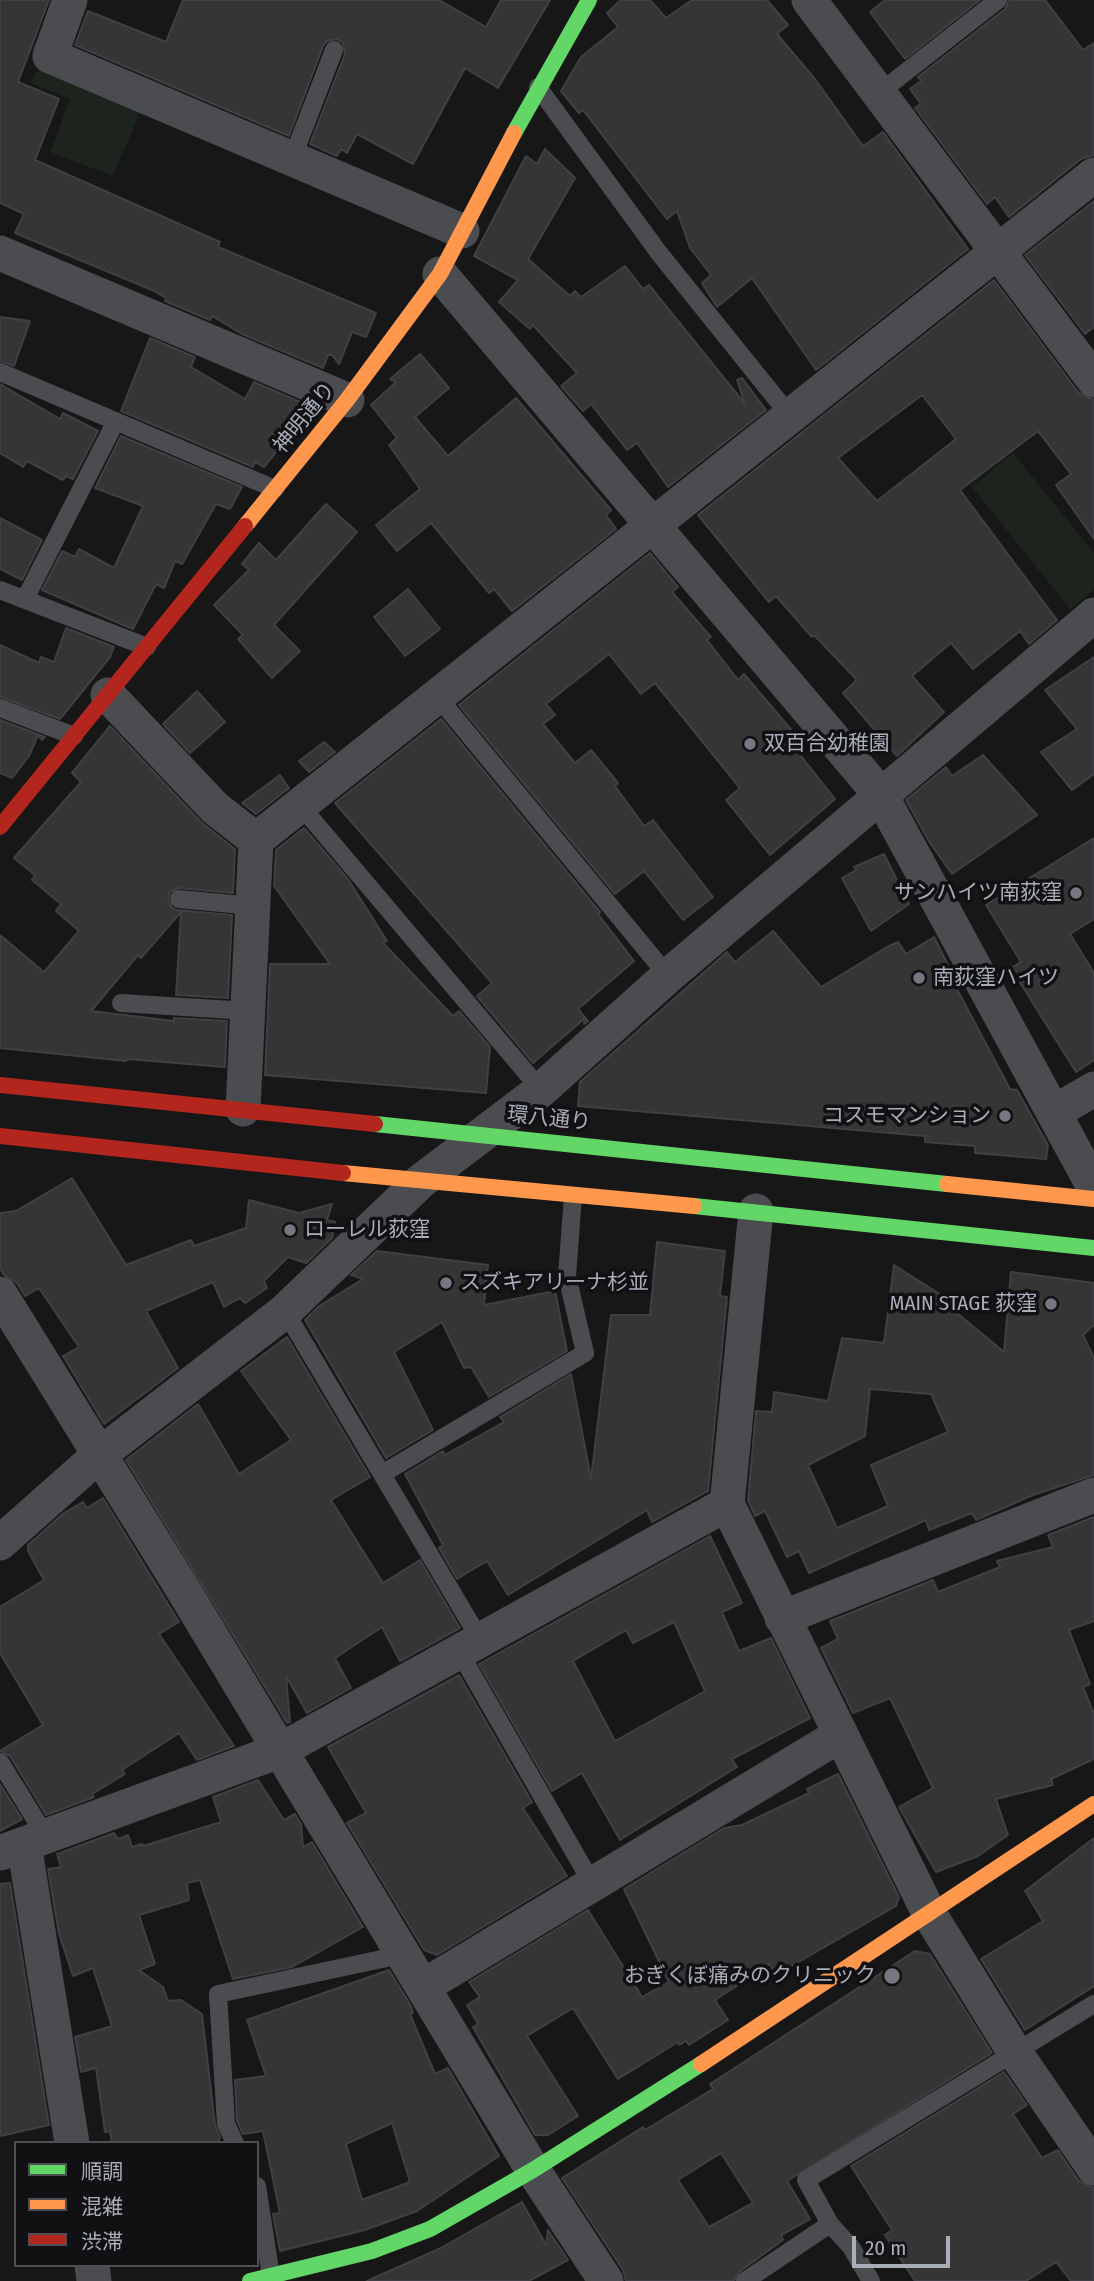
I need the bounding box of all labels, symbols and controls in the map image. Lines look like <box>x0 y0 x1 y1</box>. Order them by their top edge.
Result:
street label: 神明通り <box>269 377 341 459</box>
place label: 双百合幼稚園 <box>764 731 890 757</box>
marker: 双百合幼稚園 <box>742 736 758 752</box>
place label: サンハイツ南荻窪 <box>894 880 1062 906</box>
marker: サンハイツ南荻窪 <box>1068 885 1084 901</box>
place label: 南荻窪ハイツ <box>933 965 1059 991</box>
marker: 南荻窪ハイツ <box>911 970 927 986</box>
street label: 環八通り <box>506 1102 592 1136</box>
place label: コスモマンション <box>823 1103 991 1129</box>
marker: コスモマンション <box>997 1108 1013 1124</box>
place label: ローレル荻窪 <box>304 1217 430 1243</box>
marker: ローレル荻窪 <box>282 1222 298 1238</box>
place label: スズキアリーナ杉並 <box>460 1270 649 1296</box>
marker: スズキアリーナ杉並 <box>438 1275 454 1291</box>
place label: MAIN STAGE 荻窪 <box>890 1291 1037 1317</box>
marker: MAIN STAGE 荻窪 <box>1043 1296 1059 1312</box>
place label: おぎくぼ痛みのクリニック <box>624 1963 876 1989</box>
marker: おぎくぼ痛みのクリニック <box>882 1966 902 1986</box>
legend <box>14 2141 259 2267</box>
text: 順調 <box>81 2159 123 2185</box>
text: 混雑 <box>81 2194 123 2220</box>
scale bar <box>856 2222 954 2266</box>
text: 渋滞 <box>81 2229 123 2255</box>
text: 20 m <box>865 2235 906 2261</box>

